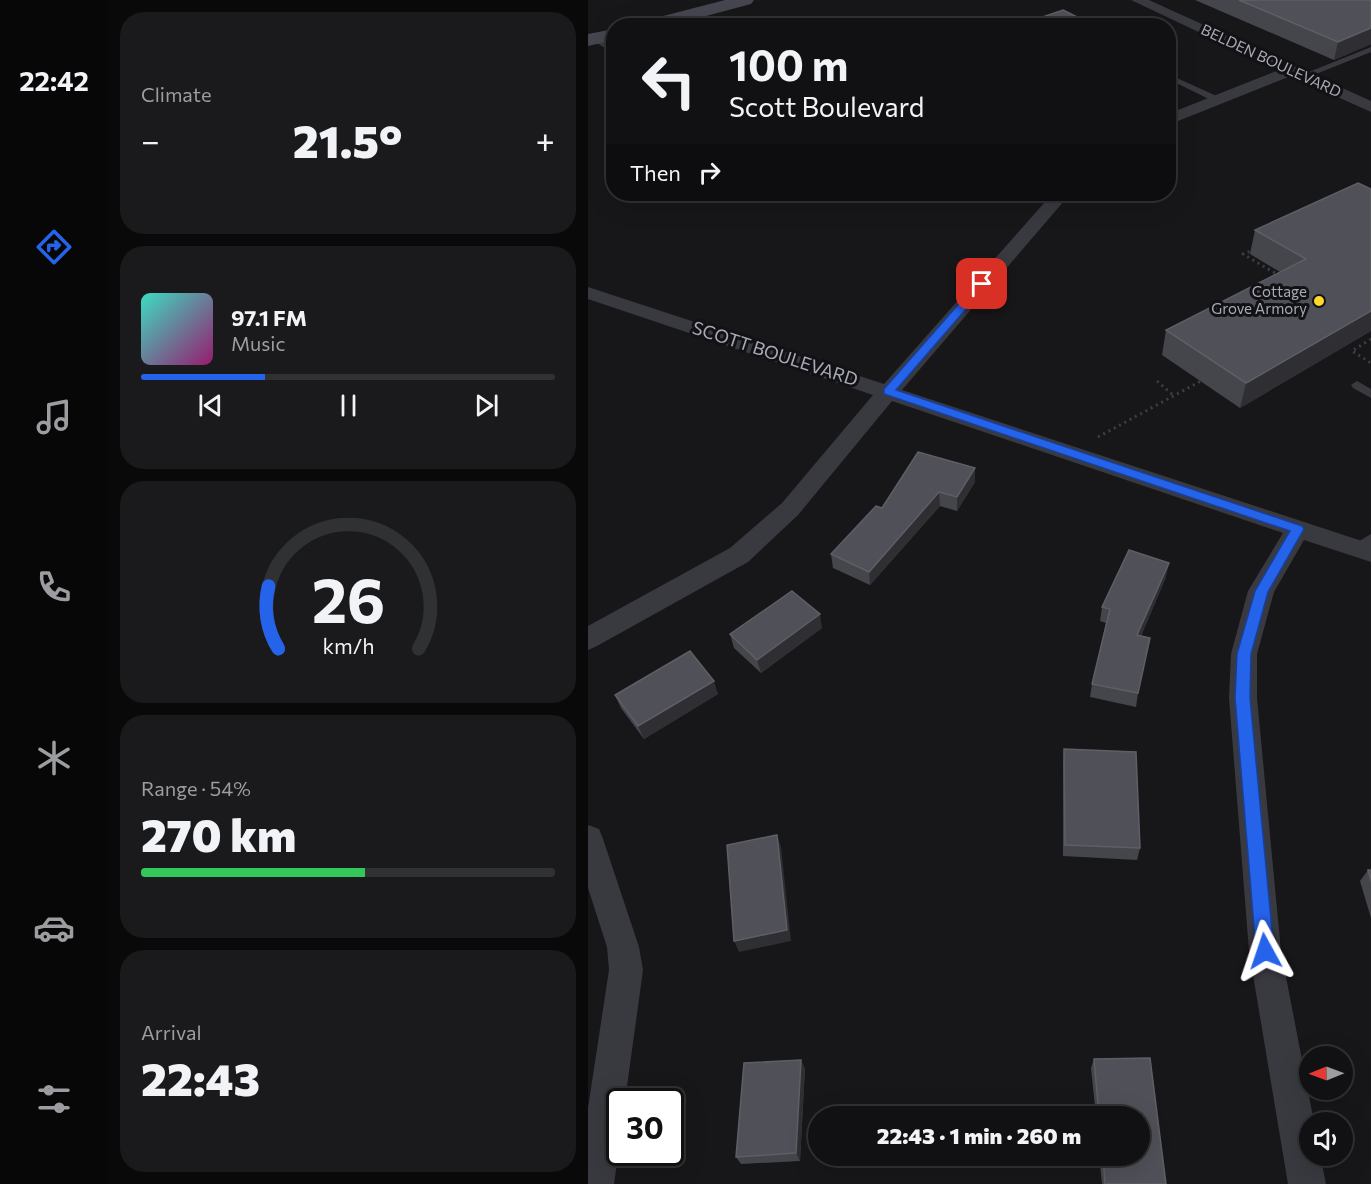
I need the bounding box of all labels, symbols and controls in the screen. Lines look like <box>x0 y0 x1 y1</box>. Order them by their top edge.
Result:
street label: BELDEN BOULEVARD <box>1199 20 1344 100</box>
text: 100 m <box>729 38 849 90</box>
icon: left <box>630 42 708 120</box>
text: 22:42 <box>19 64 89 97</box>
text: Climate <box>141 82 211 106</box>
text: Scott Boulevard <box>729 90 924 123</box>
text: 21.5° <box>293 112 403 167</box>
text: − <box>141 119 160 160</box>
text: + <box>536 119 555 160</box>
icon: right <box>693 156 726 189</box>
text: Then <box>630 159 681 186</box>
icon: directions <box>33 226 75 268</box>
pin <box>956 258 1007 309</box>
icon: arrive <box>965 267 998 300</box>
place label: Cottage Grove Armory <box>1211 282 1307 317</box>
marker: Cottage Grove Armory <box>1312 294 1326 308</box>
text: 97.1 FM <box>231 304 307 331</box>
street label: SCOTT BOULEVARD <box>690 316 861 390</box>
text: Music <box>231 331 285 355</box>
icon: previous <box>194 389 227 422</box>
icon: pause <box>332 389 365 422</box>
icon: next <box>470 389 503 422</box>
icon: music <box>33 396 75 438</box>
text: 26 <box>311 560 385 636</box>
icon: phone <box>33 566 75 608</box>
text: km/h <box>322 632 374 658</box>
icon: climate <box>33 737 75 779</box>
text: Range · 54% <box>141 776 251 800</box>
text: 270 km <box>141 806 296 861</box>
icon: car <box>33 907 75 949</box>
position arrow <box>1233 919 1297 983</box>
text: Arrival <box>141 1020 202 1044</box>
north arrow <box>1299 1046 1353 1100</box>
map controls <box>1299 1046 1353 1166</box>
text: 22:43 <box>141 1050 260 1105</box>
icon: filters <box>33 1078 75 1120</box>
speed limit sign: 30 <box>606 1088 684 1166</box>
button: sound <box>1299 1112 1353 1166</box>
text: 22:43 · 1 min · 260 m <box>877 1122 1081 1149</box>

